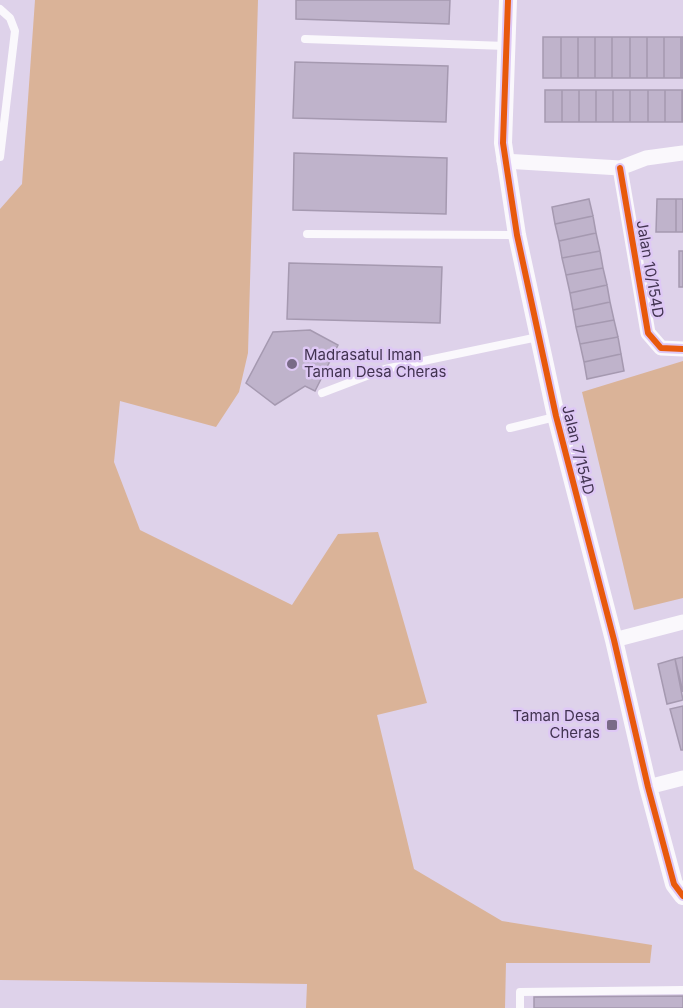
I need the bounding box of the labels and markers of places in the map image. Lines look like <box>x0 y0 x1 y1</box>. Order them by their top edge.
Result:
place label: Madrasatul Iman Taman Desa Cheras <box>304 345 446 381</box>
marker: Madrasatul Iman Taman Desa Cheras <box>285 357 299 371</box>
place label: Taman Desa Cheras <box>512 706 600 742</box>
marker: Taman Desa Cheras <box>605 718 619 732</box>

